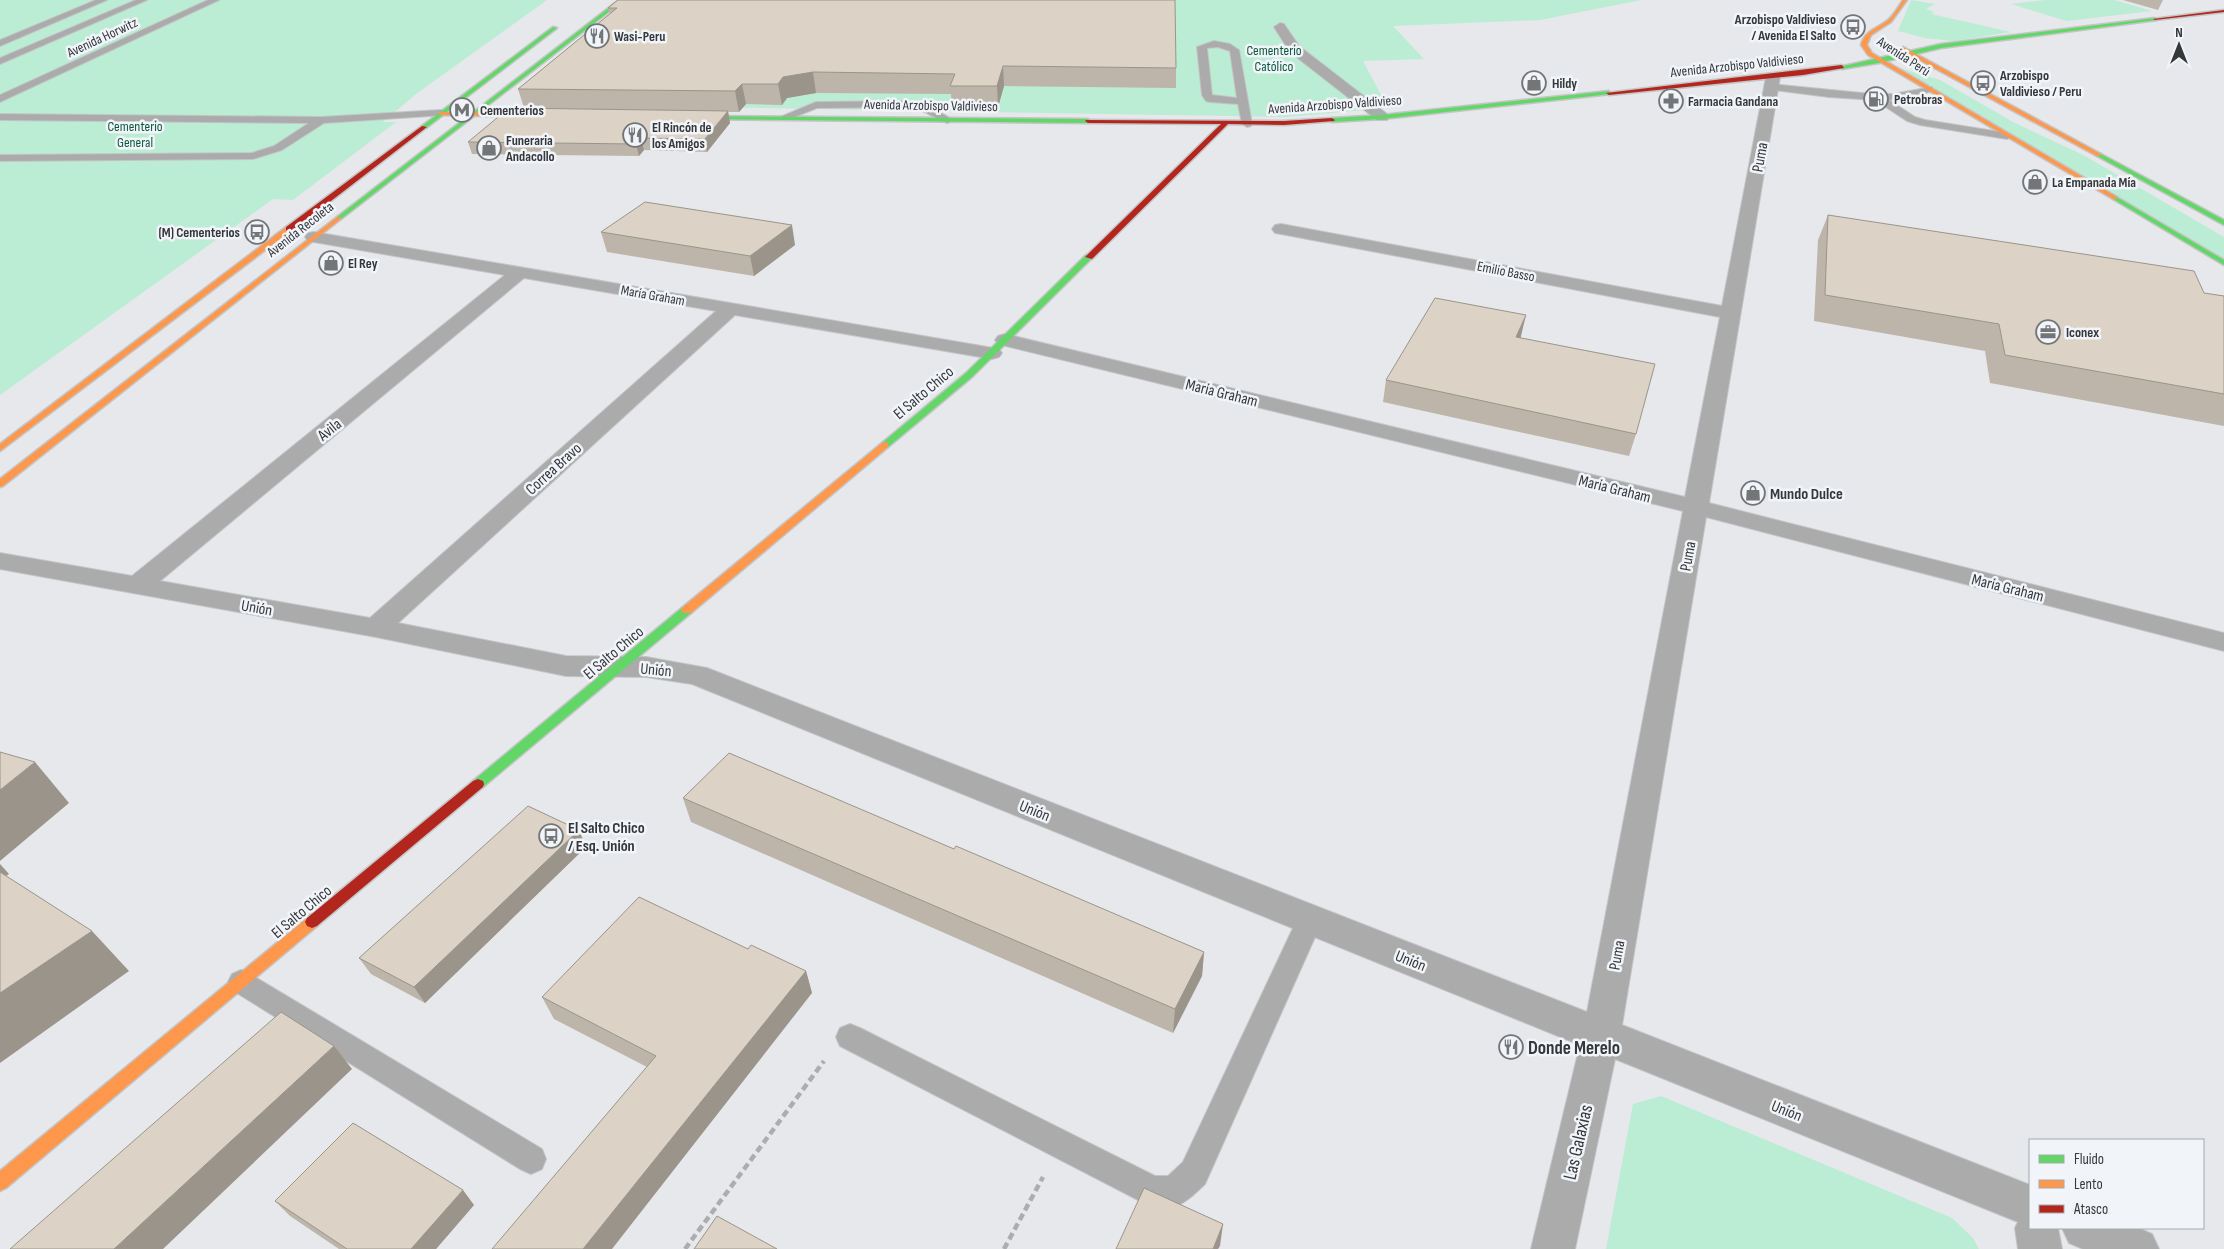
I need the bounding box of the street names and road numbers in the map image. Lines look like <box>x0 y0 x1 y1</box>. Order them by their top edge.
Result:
street label: Avenida Horwitz <box>63 14 140 62</box>
street label: Avenida Perú <box>1873 32 1934 80</box>
street label: Avenida Arzobispo Valdivieso <box>1669 50 1805 81</box>
street label: Avenida Arzobispo Valdivieso <box>1267 91 1403 118</box>
street label: Avenida Arzobispo Valdivieso <box>863 96 998 115</box>
street label: Puma <box>1749 141 1772 174</box>
street label: Avenida Recoleta <box>263 198 337 261</box>
street label: Emilio Basso <box>1476 258 1536 285</box>
street label: María Graham <box>620 282 686 309</box>
street label: El Salto Chico <box>890 363 958 424</box>
street label: María Graham <box>1184 375 1260 412</box>
street label: Avila <box>313 415 346 446</box>
street label: Correa Bravo <box>522 439 586 499</box>
street label: María Graham <box>1577 471 1653 508</box>
street label: Puma <box>1677 540 1700 573</box>
street label: María Graham <box>1970 570 2046 607</box>
street label: Unión <box>240 596 274 621</box>
street label: El Salto Chico <box>580 623 648 684</box>
street label: Unión <box>639 660 672 681</box>
street label: Unión <box>1016 797 1052 826</box>
street label: El Salto Chico <box>268 882 336 943</box>
street label: Puma <box>1606 939 1629 972</box>
street label: Unión <box>1392 947 1428 976</box>
street label: Unión <box>1768 1097 1804 1126</box>
street label: Las Galaxias <box>1559 1102 1598 1182</box>

